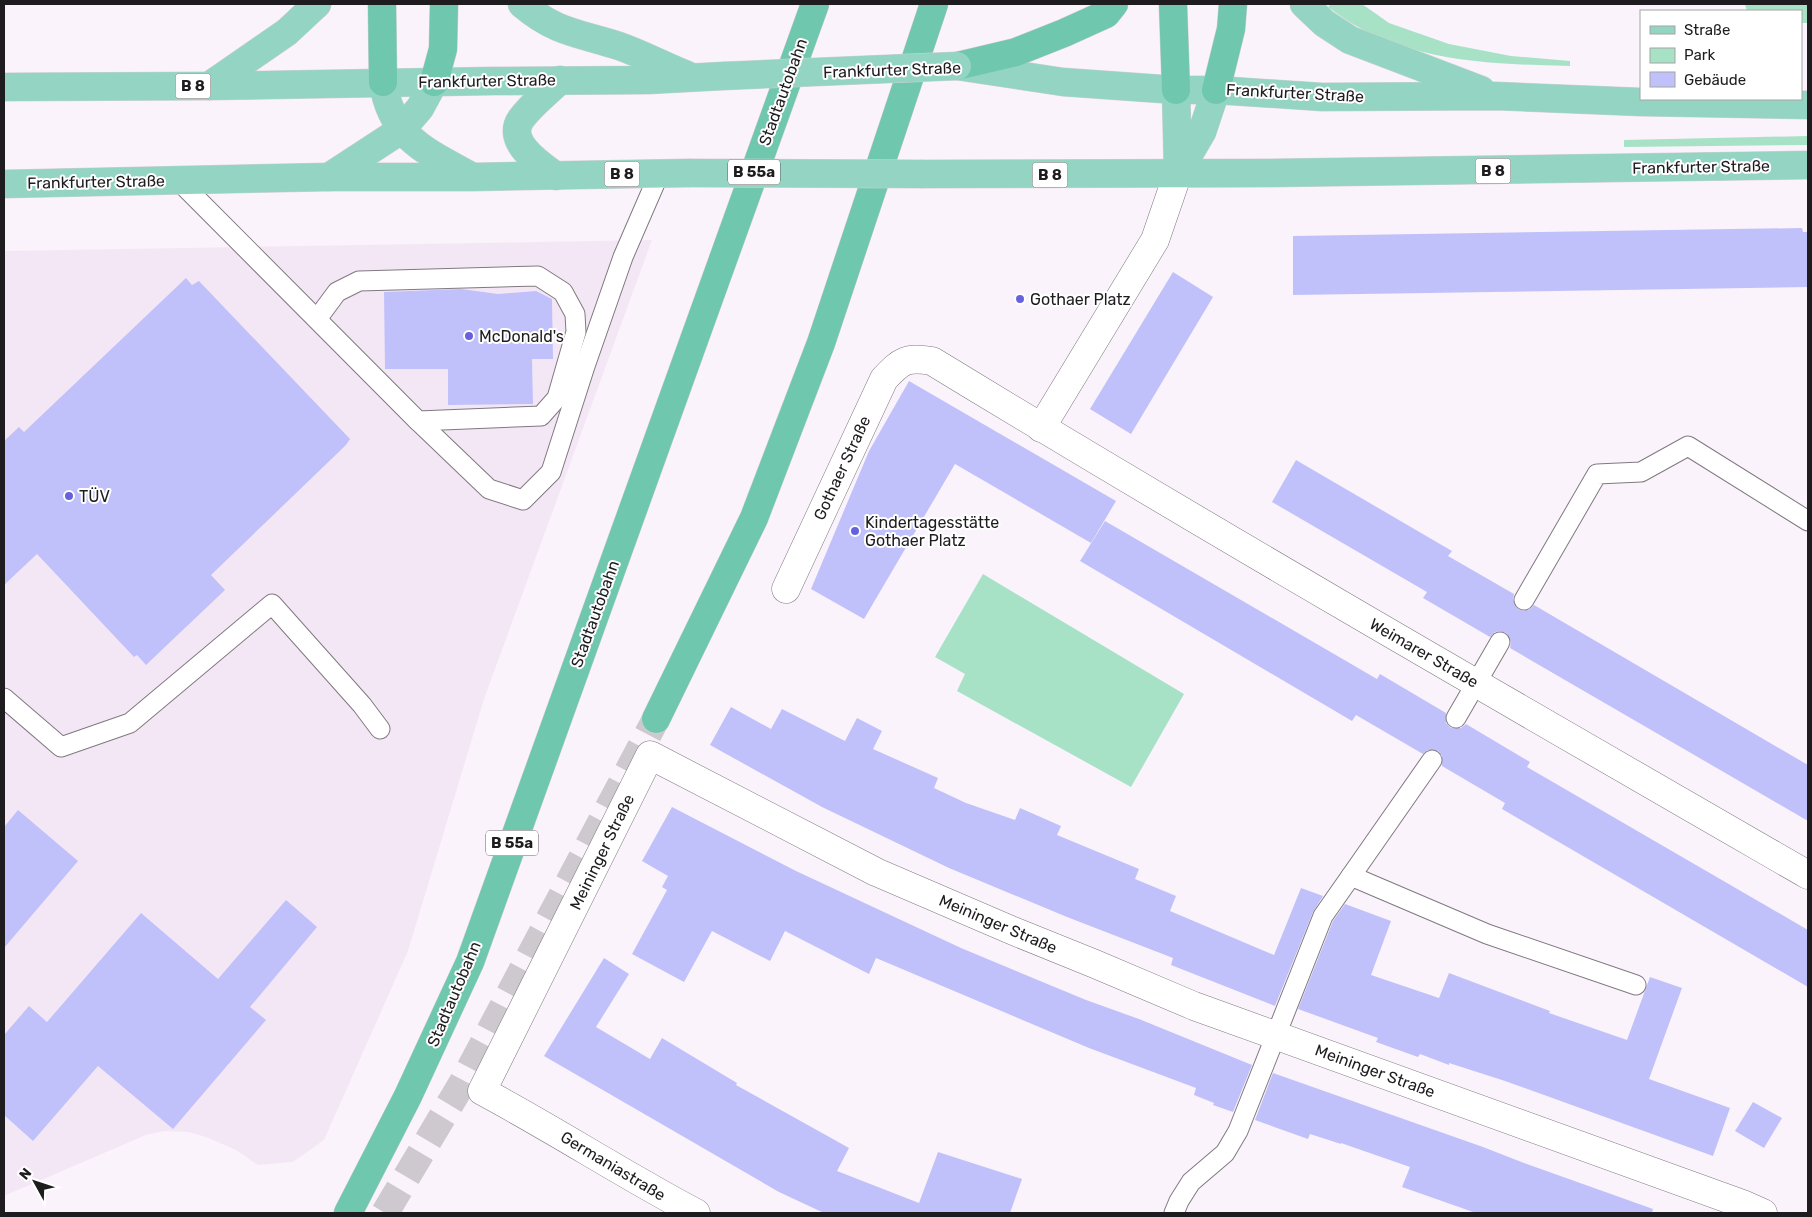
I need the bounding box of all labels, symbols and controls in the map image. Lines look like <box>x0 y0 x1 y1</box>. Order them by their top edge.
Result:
legend <box>1640 10 1802 100</box>
text: Straße <box>1684 21 1730 39</box>
street label: Stadtautobahn <box>755 36 811 148</box>
text: Park <box>1684 46 1715 64</box>
street label: Frankfurter Straße <box>823 58 961 82</box>
street label: Frankfurter Straße <box>418 70 556 92</box>
text: Gebäude <box>1684 71 1746 89</box>
road number: B 8 <box>176 74 210 98</box>
street label: Frankfurter Straße <box>1226 80 1364 106</box>
street label: Frankfurter Straße <box>1632 156 1770 178</box>
road number: B 8 <box>1476 158 1510 184</box>
road number: B 55a <box>728 160 780 184</box>
road number: B 8 <box>604 162 640 186</box>
road number: B 8 <box>1032 162 1068 188</box>
street label: Frankfurter Straße <box>27 171 165 193</box>
place label: Gothaer Platz <box>1030 290 1131 309</box>
marker: Gothaer Platz <box>1014 293 1026 305</box>
place label: McDonald's <box>479 327 564 346</box>
marker: McDonald's <box>463 330 475 342</box>
street label: Gothaer Straße <box>810 413 874 523</box>
place label: TÜV <box>79 487 110 506</box>
marker: TÜV <box>63 490 75 502</box>
place label: Kindertagesstätte Gothaer Platz <box>865 513 999 550</box>
marker: Kindertagesstätte Gothaer Platz <box>849 525 861 537</box>
street label: Stadtautobahn <box>567 558 623 670</box>
street label: Weimarer Straße <box>1366 614 1482 692</box>
street label: Meininger Straße <box>566 791 638 913</box>
road number: B 55a <box>486 830 538 856</box>
street label: Meininger Straße <box>936 891 1060 957</box>
street label: Stadtautobahn <box>423 939 485 1049</box>
street label: Meininger Straße <box>1312 1040 1438 1102</box>
street label: Germaniastraße <box>557 1127 669 1205</box>
north arrow <box>10 1157 60 1207</box>
text: N <box>16 1165 35 1183</box>

